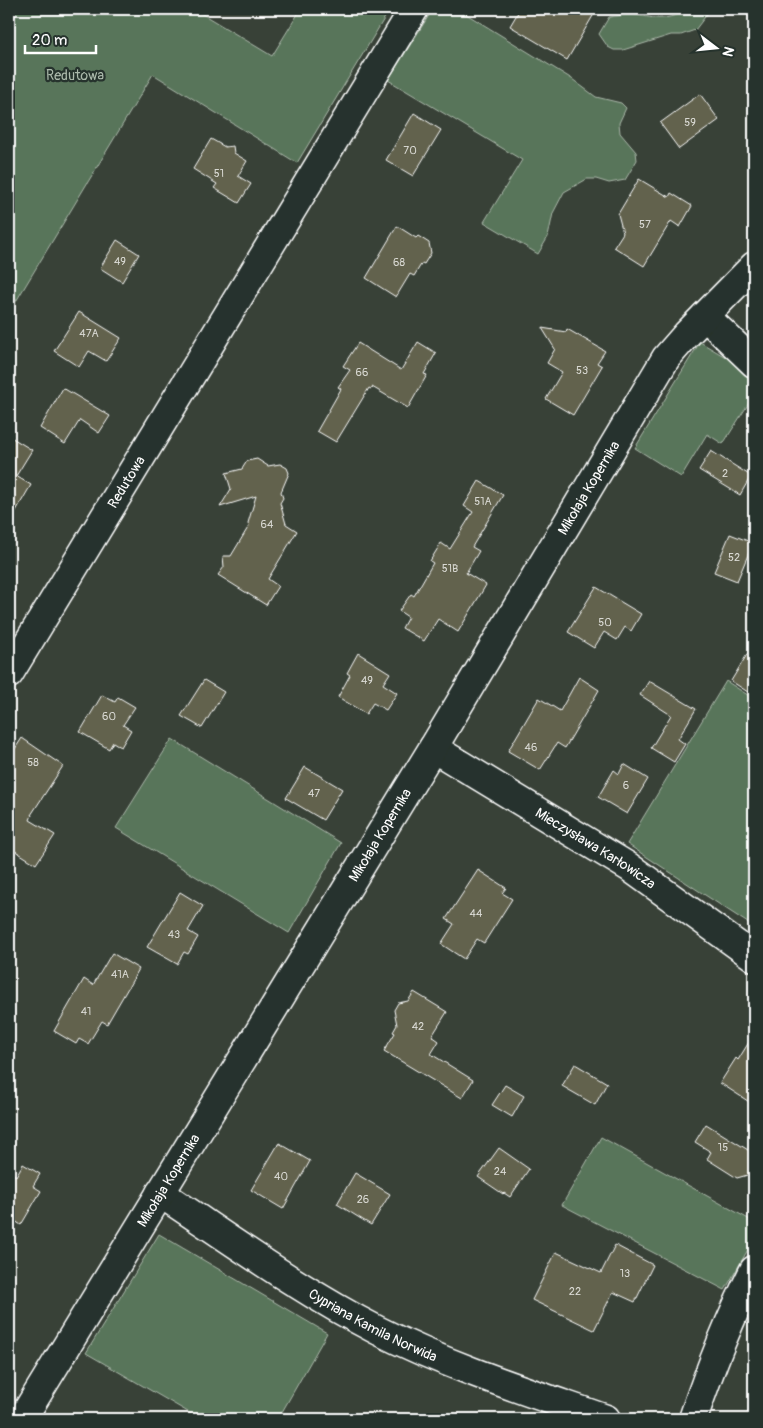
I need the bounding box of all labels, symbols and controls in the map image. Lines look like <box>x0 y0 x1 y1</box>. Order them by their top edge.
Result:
scale bar <box>25 22 96 54</box>
north arrow <box>690 22 740 72</box>
text: 20 m <box>32 31 67 50</box>
text: N <box>719 45 737 58</box>
park label: Redutowa <box>46 67 104 84</box>
house number: 59 <box>684 116 696 129</box>
house number: 70 <box>403 144 417 157</box>
house number: 51 <box>214 167 224 180</box>
house number: 57 <box>639 218 651 231</box>
house number: 49 <box>114 255 126 268</box>
house number: 68 <box>393 256 405 269</box>
house number: 47A <box>79 327 99 340</box>
house number: 53 <box>576 364 588 377</box>
house number: 66 <box>356 366 368 379</box>
street label: Mikołaja Kopernika <box>554 438 623 538</box>
street label: Redutowa <box>104 453 149 511</box>
house number: 2 <box>722 467 728 480</box>
house number: 51A <box>474 495 492 508</box>
house number: 64 <box>261 518 274 531</box>
house number: 52 <box>728 551 740 564</box>
house number: 51B <box>442 562 458 575</box>
house number: 50 <box>598 616 612 629</box>
house number: 49 <box>361 674 373 687</box>
house number: 60 <box>102 710 116 723</box>
house number: 46 <box>525 741 537 754</box>
house number: 58 <box>27 756 39 769</box>
house number: 6 <box>623 779 629 792</box>
street label: Mikołaja Kopernika <box>345 785 415 885</box>
house number: 47 <box>308 787 320 800</box>
street label: Mieczysława Karłowicza <box>532 804 659 893</box>
house number: 44 <box>470 907 483 920</box>
house number: 43 <box>168 928 180 941</box>
house number: 41A <box>111 968 129 981</box>
house number: 41 <box>81 1005 91 1018</box>
house number: 42 <box>412 1020 424 1033</box>
street label: Mikołaja Kopernika <box>134 1131 204 1230</box>
house number: 15 <box>718 1141 728 1154</box>
house number: 24 <box>494 1165 507 1178</box>
house number: 40 <box>274 1170 288 1183</box>
house number: 26 <box>357 1193 369 1206</box>
house number: 13 <box>620 1267 630 1280</box>
street label: Cypriana Kamila Norwida <box>305 1285 440 1366</box>
house number: 22 <box>569 1285 581 1298</box>

